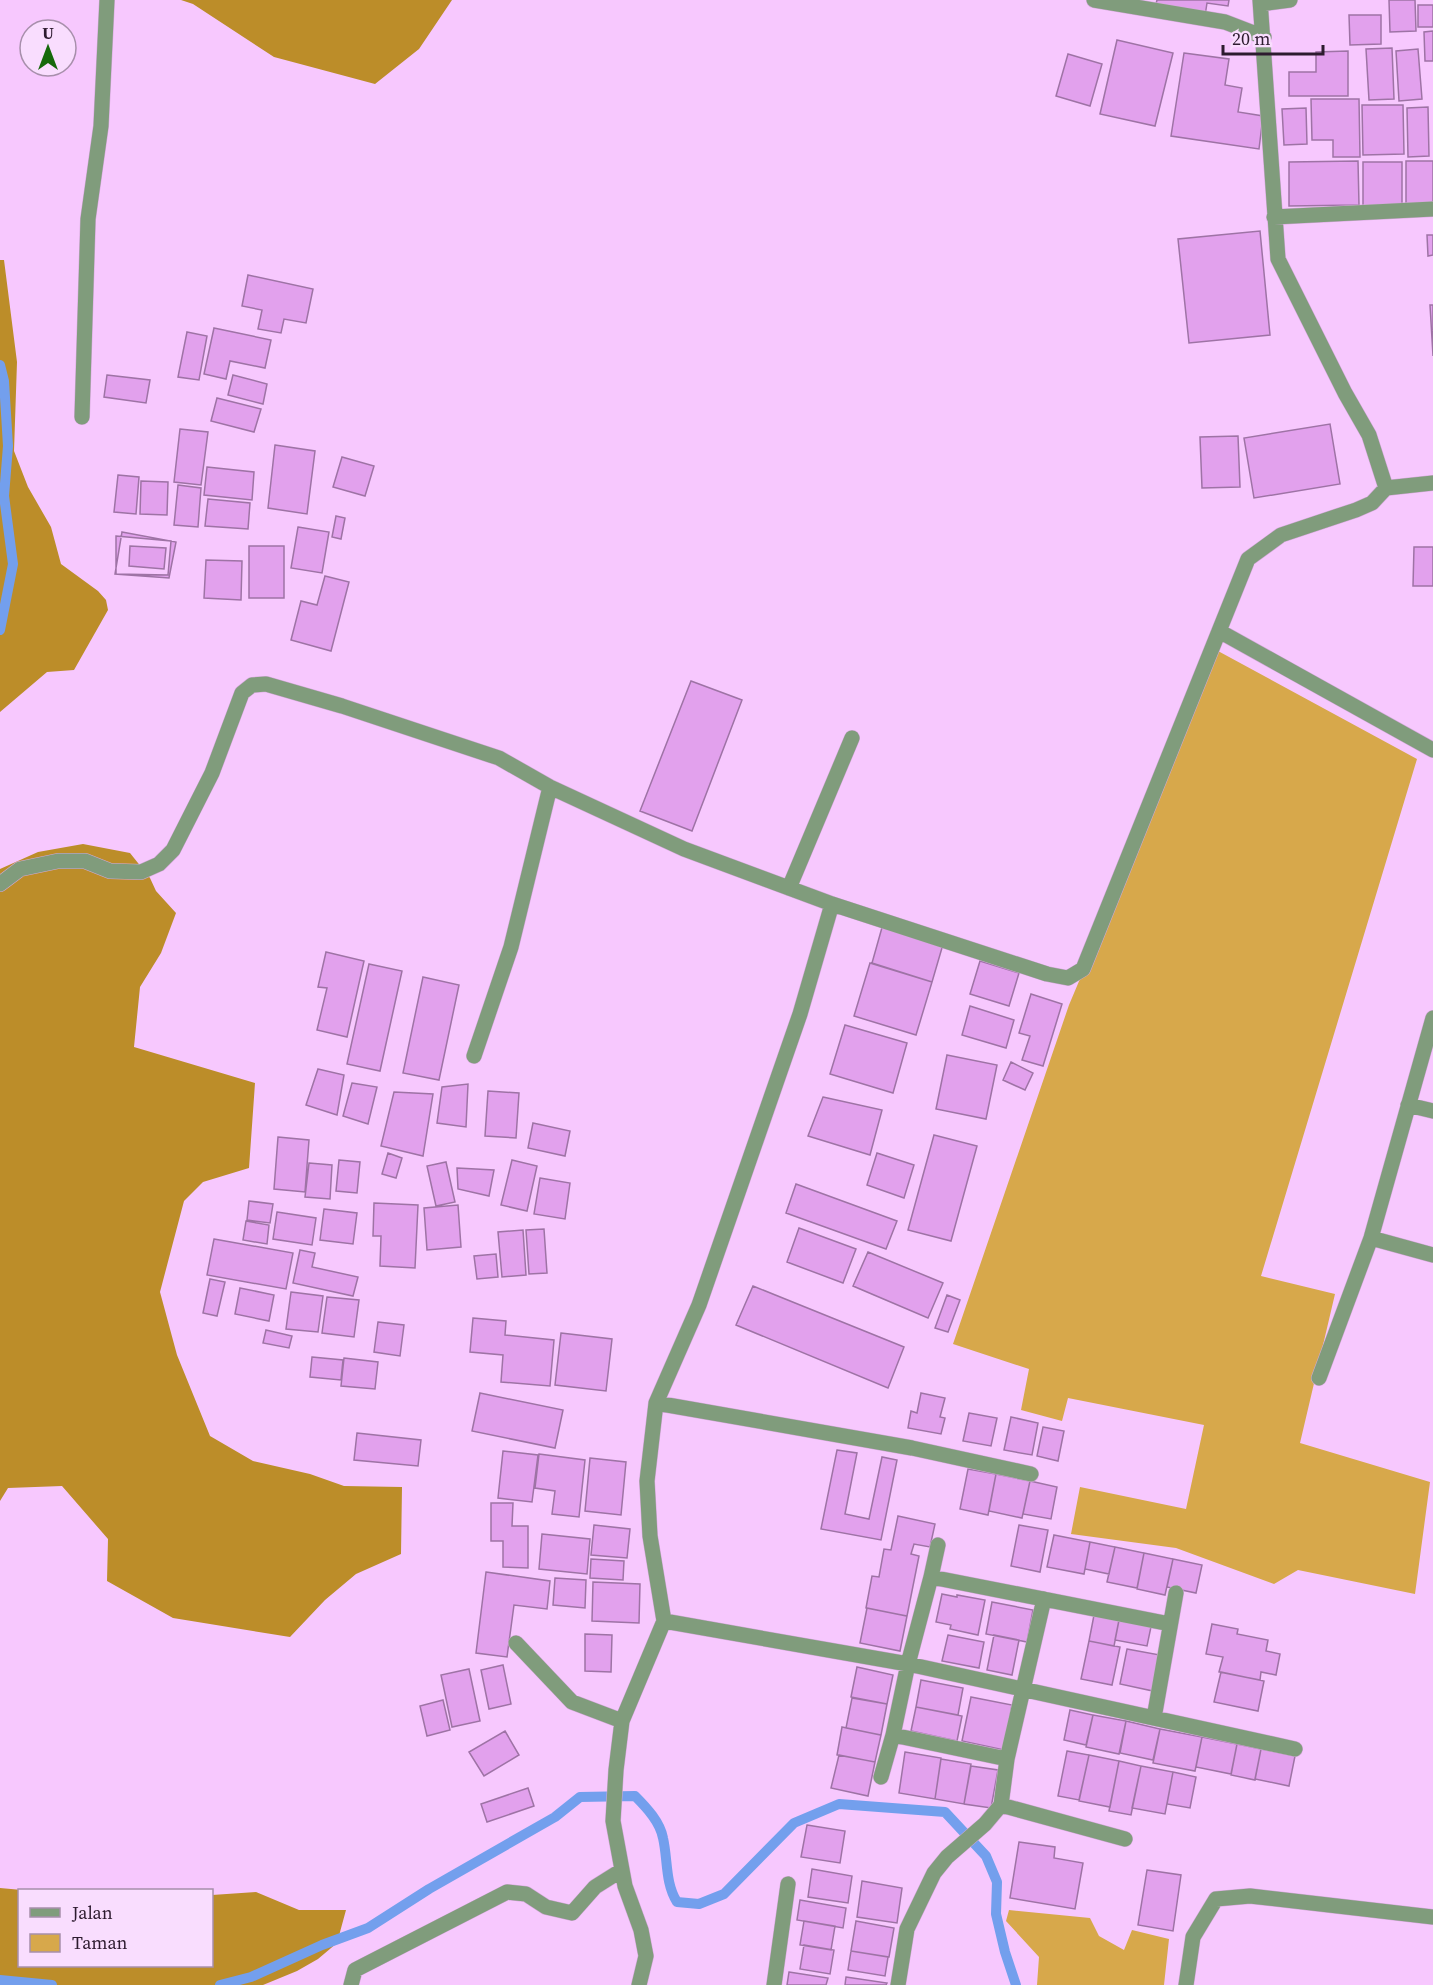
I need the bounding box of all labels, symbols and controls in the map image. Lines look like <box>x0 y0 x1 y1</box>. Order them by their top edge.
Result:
north arrow <box>18 18 78 78</box>
scale bar <box>1223 18 1324 56</box>
text: U <box>42 22 54 44</box>
text: 20 m <box>1232 26 1270 51</box>
legend <box>18 1889 213 1967</box>
text: Jalan <box>71 1900 113 1925</box>
text: Taman <box>72 1930 127 1955</box>

